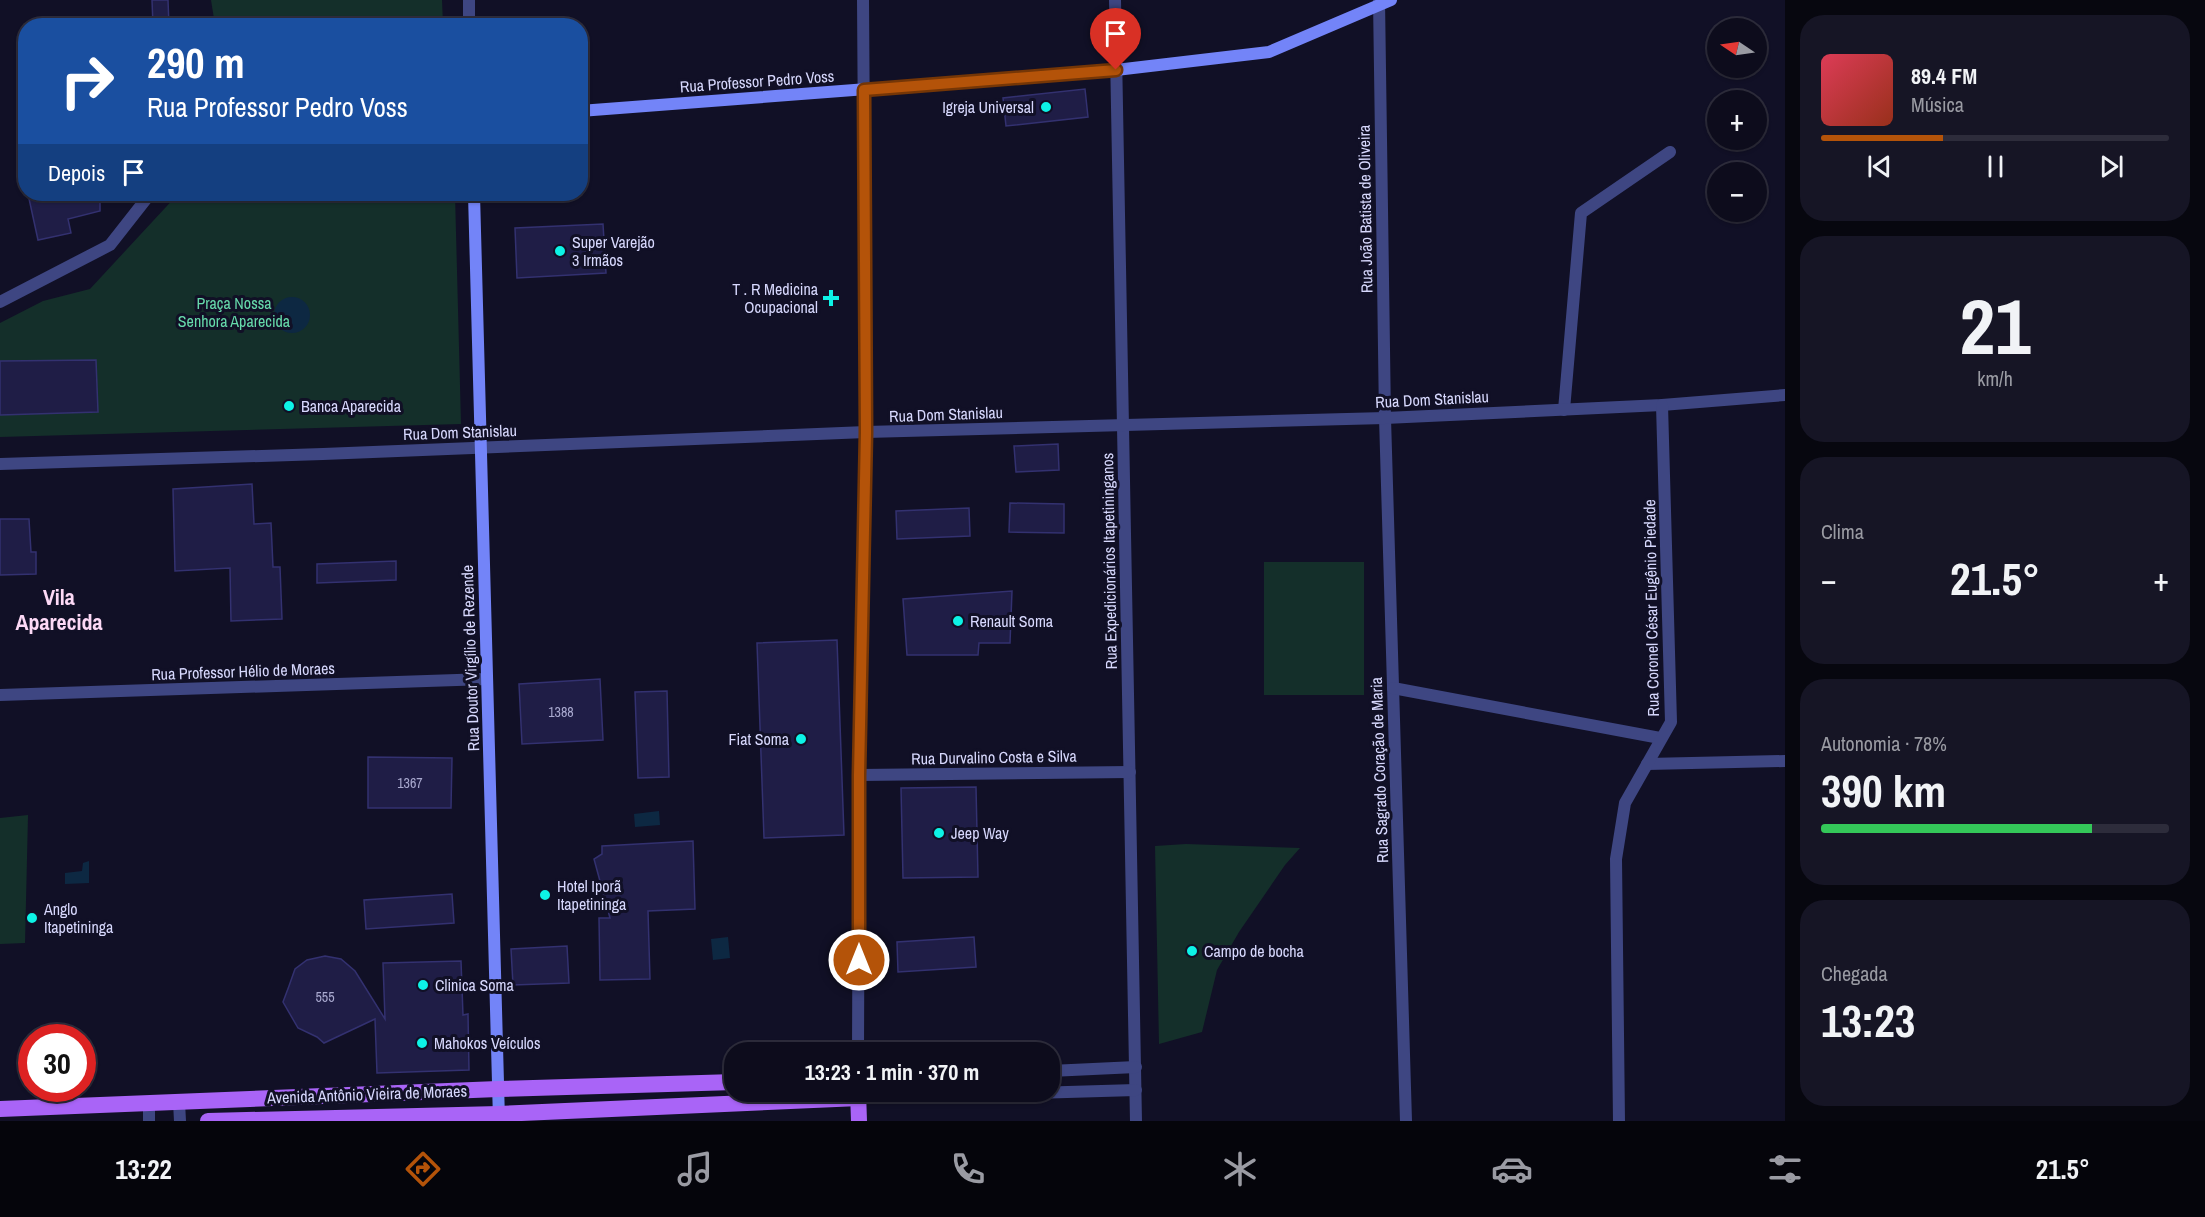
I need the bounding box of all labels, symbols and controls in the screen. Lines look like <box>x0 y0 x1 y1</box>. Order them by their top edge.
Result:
pin <box>1090 8 1141 70</box>
icon: arrive <box>1099 17 1132 50</box>
north arrow <box>1707 18 1767 78</box>
map controls <box>1707 18 1767 222</box>
text: 290 m <box>147 35 245 91</box>
icon: right <box>48 42 126 120</box>
text: 89.4 FM <box>1911 61 1977 91</box>
street label: Rua Professor Pedro Voss <box>679 65 835 97</box>
text: Rua Professor Pedro Voss <box>147 89 408 125</box>
button: + <box>1707 90 1767 150</box>
text: Música <box>1911 91 1964 118</box>
place label: Igreja Universal <box>942 96 1034 118</box>
marker: Igreja Universal <box>1039 100 1053 114</box>
street label: Rua João Batista de Oliveira <box>1353 124 1377 293</box>
icon: previous <box>1863 150 1896 183</box>
icon: pause <box>1979 150 2012 183</box>
icon: next <box>2095 150 2128 183</box>
icon: arrive <box>117 156 150 189</box>
text: Depois <box>48 158 105 188</box>
button: − <box>1707 162 1767 222</box>
place label: Super Varejão 3 Irmãos <box>572 231 655 271</box>
marker: Super Varejão 3 Irmãos <box>553 244 567 258</box>
text: 21 <box>1959 273 2031 378</box>
place label: T . R Medicina Ocupacional <box>732 278 819 318</box>
marker: T . R Medicina Ocupacional <box>822 289 840 307</box>
park label: Praça Nossa Senhora Aparecida <box>178 292 291 332</box>
text: km/h <box>1977 365 2013 392</box>
street label: Rua Dom Stanislau <box>1375 385 1489 413</box>
place label: Banca Aparecida <box>301 395 402 417</box>
marker: Banca Aparecida <box>282 399 296 413</box>
street label: Rua Dom Stanislau <box>889 401 1003 427</box>
street label: Rua Dom Stanislau <box>403 419 517 445</box>
street label: Rua Expedicionários Itapetininganos <box>1096 453 1122 669</box>
street label: Rua Coronel César Eugênio Piedade <box>1638 499 1664 717</box>
text: Clima <box>1821 518 1864 545</box>
text: 21.5° <box>1950 548 2040 609</box>
text: − <box>1821 557 1837 601</box>
text: + <box>2153 557 2169 601</box>
street label: Rua Doutor Virgílio de Rezende <box>456 564 484 752</box>
district label: Vila Aparecida <box>15 582 103 637</box>
place label: Renault Soma <box>970 610 1054 632</box>
marker: Renault Soma <box>951 614 965 628</box>
street label: Rua Professor Hélio de Moraes <box>151 657 335 685</box>
street label: Rua Sagrado Coração de Maria <box>1365 676 1393 863</box>
house number: 1388 <box>548 703 574 721</box>
place label: Fiat Soma <box>728 728 790 750</box>
text: Autonomia · 78% <box>1821 730 1947 757</box>
marker: Fiat Soma <box>794 732 808 746</box>
street label: Rua Durvalino Costa e Silva <box>911 745 1078 769</box>
text: 390 km <box>1821 760 1946 821</box>
house number: 1367 <box>397 774 423 792</box>
place label: Jeep Way <box>951 822 1009 844</box>
marker: Jeep Way <box>932 826 946 840</box>
place label: Hotel Iporã Itapetininga <box>557 875 627 915</box>
marker: Hotel Iporã Itapetininga <box>538 888 552 902</box>
place label: Anglo Itapetininga <box>43 898 114 938</box>
marker: Anglo Itapetininga <box>25 911 39 925</box>
position arrow <box>827 928 891 992</box>
place label: Campo de bocha <box>1204 940 1305 962</box>
marker: Campo de bocha <box>1185 944 1199 958</box>
text: Chegada <box>1821 960 1888 987</box>
place label: Clinica Soma <box>435 974 514 996</box>
marker: Clinica Soma <box>416 978 430 992</box>
house number: 555 <box>315 988 335 1006</box>
text: 13:23 <box>1821 990 1915 1051</box>
speed limit sign: 30 <box>18 1024 96 1102</box>
place label: Mahokos Veículos <box>434 1032 540 1054</box>
marker: Mahokos Veículos <box>415 1036 429 1050</box>
text: 13:23 · 1 min · 370 m <box>805 1057 979 1087</box>
street label: Avenida Antônio Vieira de Moraes <box>266 1080 467 1109</box>
icon: directions <box>402 1148 444 1190</box>
icon: music <box>674 1148 716 1190</box>
icon: phone <box>947 1148 989 1190</box>
icon: climate <box>1219 1148 1261 1190</box>
icon: car <box>1491 1148 1533 1190</box>
icon: filters <box>1764 1148 1806 1190</box>
text: 13:22 <box>115 1151 172 1187</box>
text: 21.5° <box>2036 1151 2090 1187</box>

